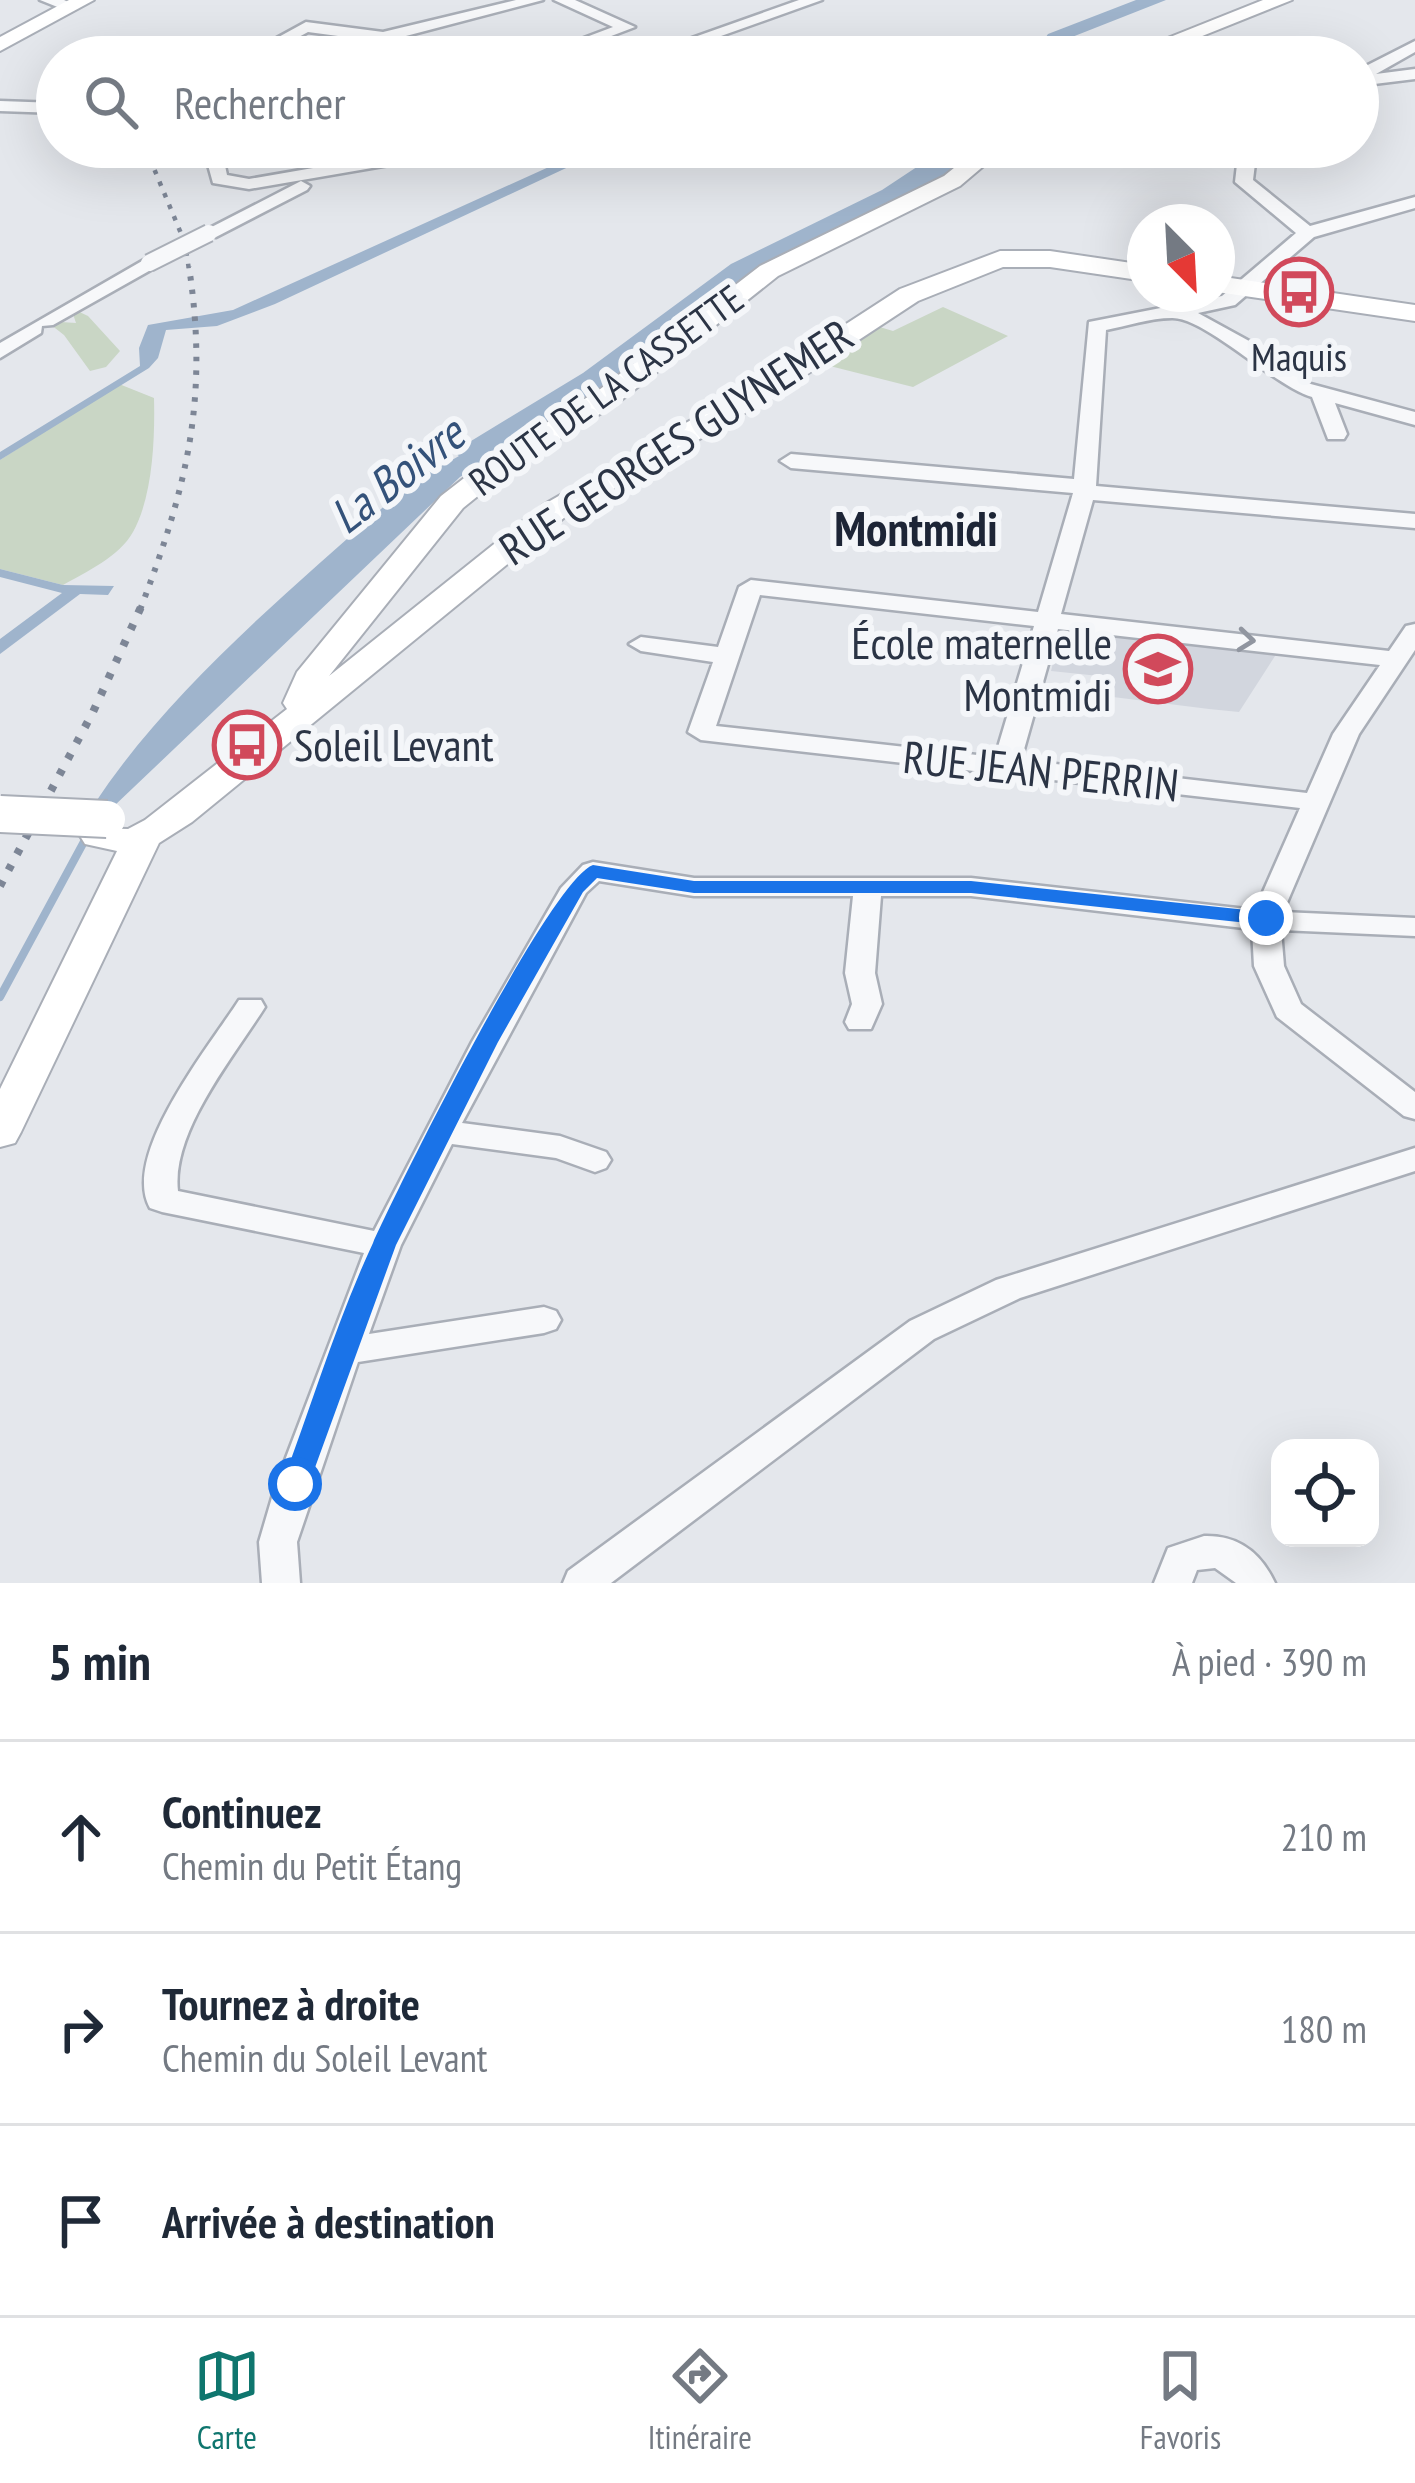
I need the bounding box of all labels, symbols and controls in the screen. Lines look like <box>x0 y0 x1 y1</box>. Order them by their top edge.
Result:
search box <box>36 36 1379 168</box>
icon: search <box>78 69 144 135</box>
text: Rechercher <box>174 73 346 131</box>
north arrow <box>1127 204 1235 312</box>
bus stop icon: Maquis <box>1264 257 1334 327</box>
street label: ROUTE DE LA CASSETTE <box>458 273 753 506</box>
street label: RUE GEORGES GUYNEMER <box>488 305 863 577</box>
place label: Maquis <box>1251 331 1347 382</box>
water label: La Boivre <box>317 400 479 546</box>
district label: Montmidi <box>834 497 998 559</box>
place label: École maternelle Montmidi <box>851 613 1112 723</box>
one-way arrow <box>1236 626 1256 652</box>
school or university icon: École maternelle Montmidi <box>1123 634 1193 704</box>
bus stop icon: Soleil Levant <box>212 710 282 780</box>
place label: Soleil Levant <box>294 715 494 773</box>
street label: RUE JEAN PERRIN <box>901 727 1182 813</box>
route end <box>1239 891 1293 945</box>
map controls <box>1271 1439 1379 1547</box>
button: locate <box>1271 1439 1379 1547</box>
route start <box>268 1457 322 1511</box>
text: 5 min <box>48 1628 151 1694</box>
text: À pied · 390 m <box>1172 1636 1367 1687</box>
text: Continuez <box>162 1782 321 1840</box>
icon: ahead <box>48 1804 114 1870</box>
text: 210 m <box>1281 1811 1367 1862</box>
text: Chemin du Petit Étang <box>162 1840 462 1891</box>
text: Tournez à droite <box>162 1974 420 2032</box>
icon: right <box>48 1996 114 2062</box>
text: 180 m <box>1281 2003 1367 2054</box>
text: Chemin du Soleil Levant <box>162 2032 488 2083</box>
icon: arrive <box>48 2188 114 2254</box>
text: Arrivée à destination <box>162 2192 495 2250</box>
tab: Carte <box>194 2343 260 2458</box>
tab: Itinéraire <box>648 2343 752 2458</box>
tab: Favoris <box>1140 2343 1221 2458</box>

